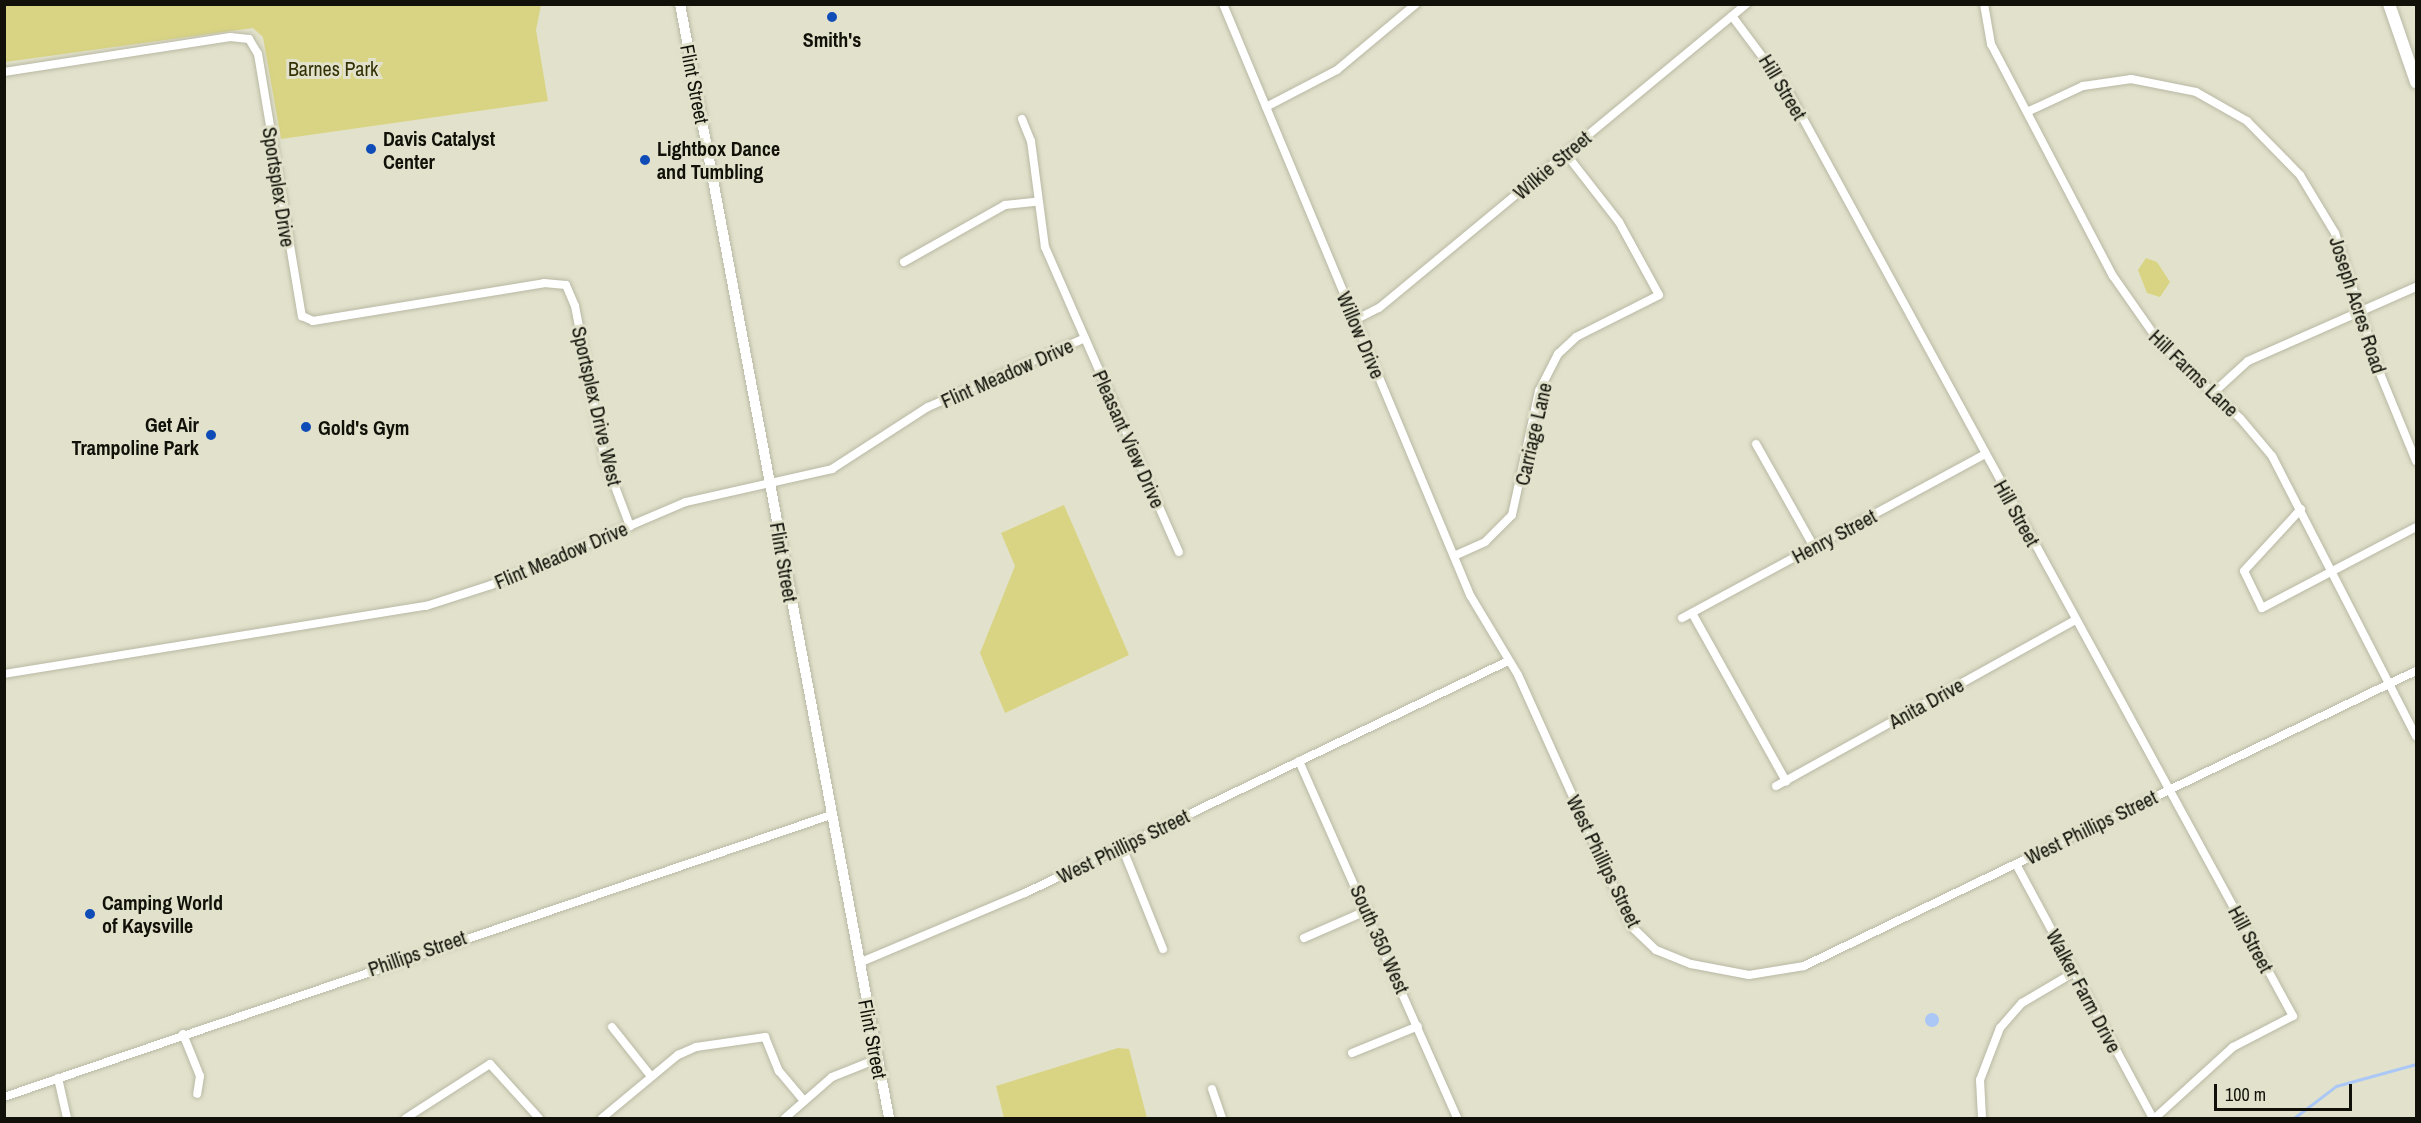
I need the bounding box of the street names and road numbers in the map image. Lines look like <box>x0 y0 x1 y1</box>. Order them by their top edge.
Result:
street label: Flint Street <box>676 42 714 126</box>
street label: Hill Street <box>1754 50 1812 124</box>
street label: Sportsplex Drive <box>258 125 300 249</box>
street label: Wilkie Street <box>1508 126 1596 204</box>
street label: Joseph Acres Road <box>2324 233 2392 377</box>
street label: Willow Drive <box>1332 288 1390 382</box>
street label: Sportsplex Drive West <box>567 324 627 488</box>
street label: Hill Farms Lane <box>2144 324 2244 422</box>
street label: Flint Meadow Drive <box>937 333 1077 413</box>
street label: Pleasant View Drive <box>1088 366 1170 512</box>
street label: Carriage Lane <box>1510 380 1556 488</box>
street label: Hill Street <box>1989 476 2045 550</box>
street label: Henry Street <box>1788 504 1880 568</box>
street label: Flint Meadow Drive <box>491 516 631 594</box>
street label: Flint Street <box>765 520 803 604</box>
street label: Anita Drive <box>1884 673 1968 733</box>
street label: West Phillips Street <box>2021 785 2161 869</box>
street label: West Phillips Street <box>1562 791 1646 931</box>
street label: West Phillips Street <box>1053 804 1193 888</box>
street label: South 350 West <box>1345 881 1415 997</box>
street label: Hill Street <box>2224 902 2278 976</box>
street label: Phillips Street <box>365 925 469 981</box>
street label: Walker Farm Drive <box>2041 925 2127 1057</box>
street label: Flint Street <box>854 997 892 1081</box>

